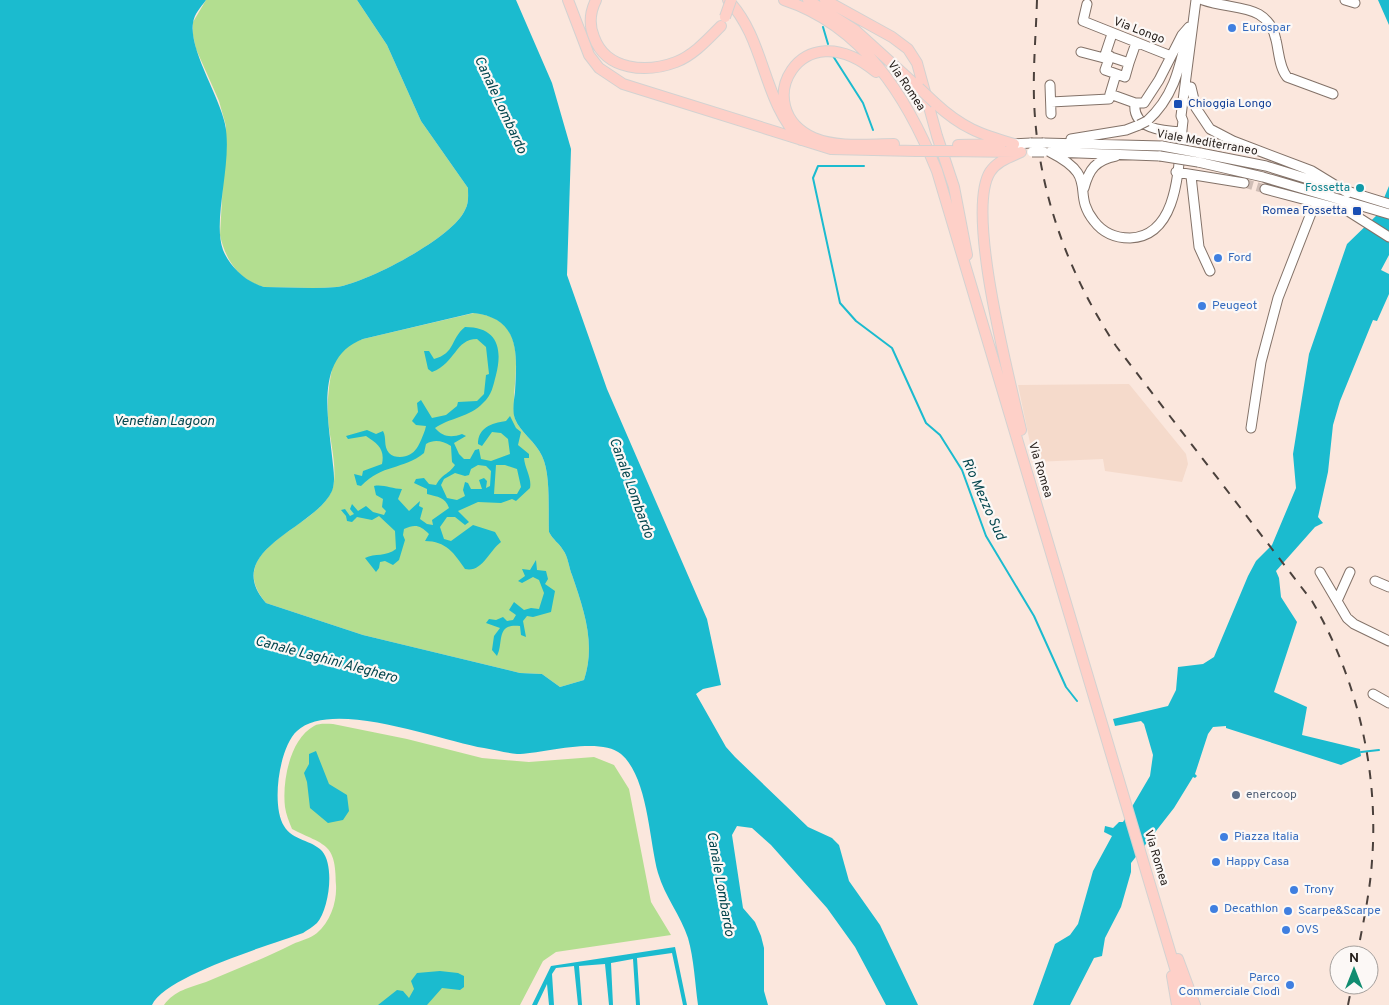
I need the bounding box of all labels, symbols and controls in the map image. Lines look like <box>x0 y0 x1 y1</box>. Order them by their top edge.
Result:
street label: Via Longo <box>1111 14 1167 48</box>
place label: Eurospar <box>1242 20 1291 36</box>
marker: Eurospar <box>1226 22 1238 34</box>
water label: Canale Lombardo <box>470 53 530 157</box>
street label: Via Romea <box>883 58 929 114</box>
place label: Chioggia Longo <box>1188 96 1272 112</box>
marker: Chioggia Longo <box>1172 98 1184 110</box>
street label: Viale Mediterraneo <box>1155 126 1259 160</box>
place label: Fossetta <box>1305 180 1350 196</box>
marker: Fossetta <box>1354 182 1366 194</box>
place label: Romea Fossetta <box>1262 203 1347 219</box>
marker: Romea Fossetta <box>1351 205 1363 217</box>
place label: Ford <box>1228 250 1252 266</box>
marker: Ford <box>1212 252 1224 264</box>
place label: Peugeot <box>1212 298 1257 314</box>
marker: Peugeot <box>1196 300 1208 312</box>
water label: Venetian Lagoon <box>114 413 215 430</box>
water label: Canale Lombardo <box>605 435 657 541</box>
street label: Via Romea <box>1024 440 1056 500</box>
water label: Rio Mezzo Sud <box>957 455 1009 544</box>
water label: Canale Laghini Aleghero <box>253 633 400 687</box>
place label: enercoop <box>1246 787 1297 803</box>
marker: enercoop <box>1230 789 1242 801</box>
street label: Via Romea <box>1140 828 1172 888</box>
place label: Piazza Italia <box>1234 829 1299 845</box>
water label: Canale Lombardo <box>702 830 738 938</box>
marker: Piazza Italia <box>1218 831 1230 843</box>
place label: Happy Casa <box>1226 854 1289 870</box>
marker: Happy Casa <box>1210 856 1222 868</box>
place label: Trony <box>1304 882 1334 898</box>
marker: Trony <box>1288 884 1300 896</box>
place label: Decathlon <box>1224 901 1278 917</box>
marker: Decathlon <box>1208 903 1220 915</box>
place label: Scarpe&Scarpe <box>1298 903 1381 919</box>
marker: Scarpe&Scarpe <box>1282 905 1294 917</box>
place label: OVS <box>1296 922 1319 938</box>
marker: OVS <box>1280 924 1292 936</box>
north arrow <box>1329 945 1379 995</box>
text: N <box>1349 950 1359 967</box>
place label: Parco Commerciale Clodì <box>1179 970 1280 1000</box>
marker: Parco Commerciale Clodì <box>1284 979 1296 991</box>

